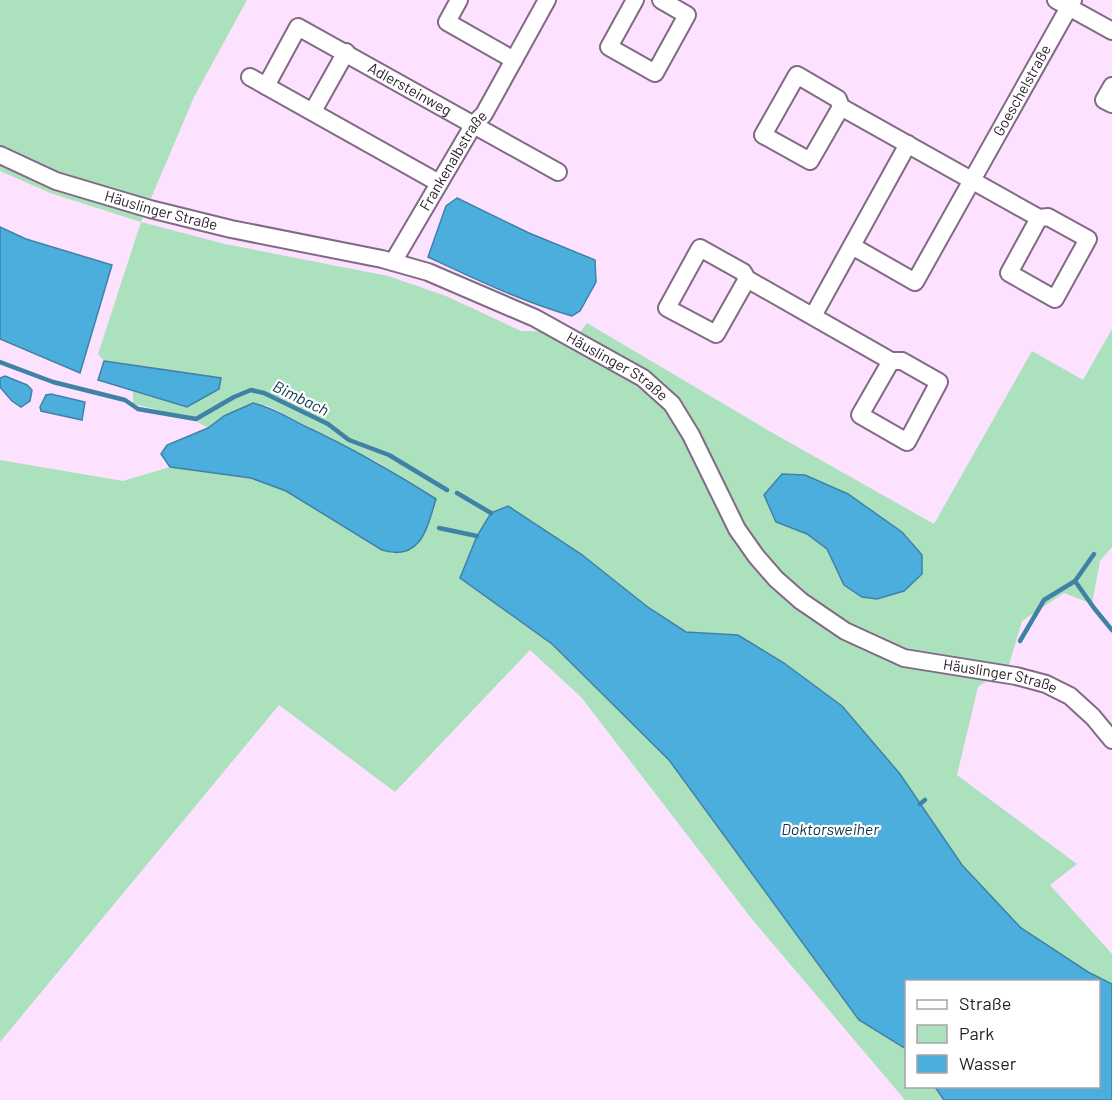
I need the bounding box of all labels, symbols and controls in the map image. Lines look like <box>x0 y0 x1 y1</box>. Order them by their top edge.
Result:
street label: Goeschelstraße <box>989 41 1054 139</box>
street label: Adlersteinweg <box>365 58 455 119</box>
street label: Frankenalbstraße <box>415 106 490 214</box>
street label: Häuslinger Straße <box>103 186 220 233</box>
street label: Häuslinger Straße <box>564 327 672 404</box>
water label: Bimbach <box>270 376 332 419</box>
street label: Häuslinger Straße <box>942 654 1061 696</box>
water label: Doktorsweiher <box>781 819 880 838</box>
legend <box>905 980 1100 1088</box>
text: Straße <box>959 992 1011 1014</box>
text: Park <box>959 1022 994 1044</box>
text: Wasser <box>959 1052 1017 1074</box>

